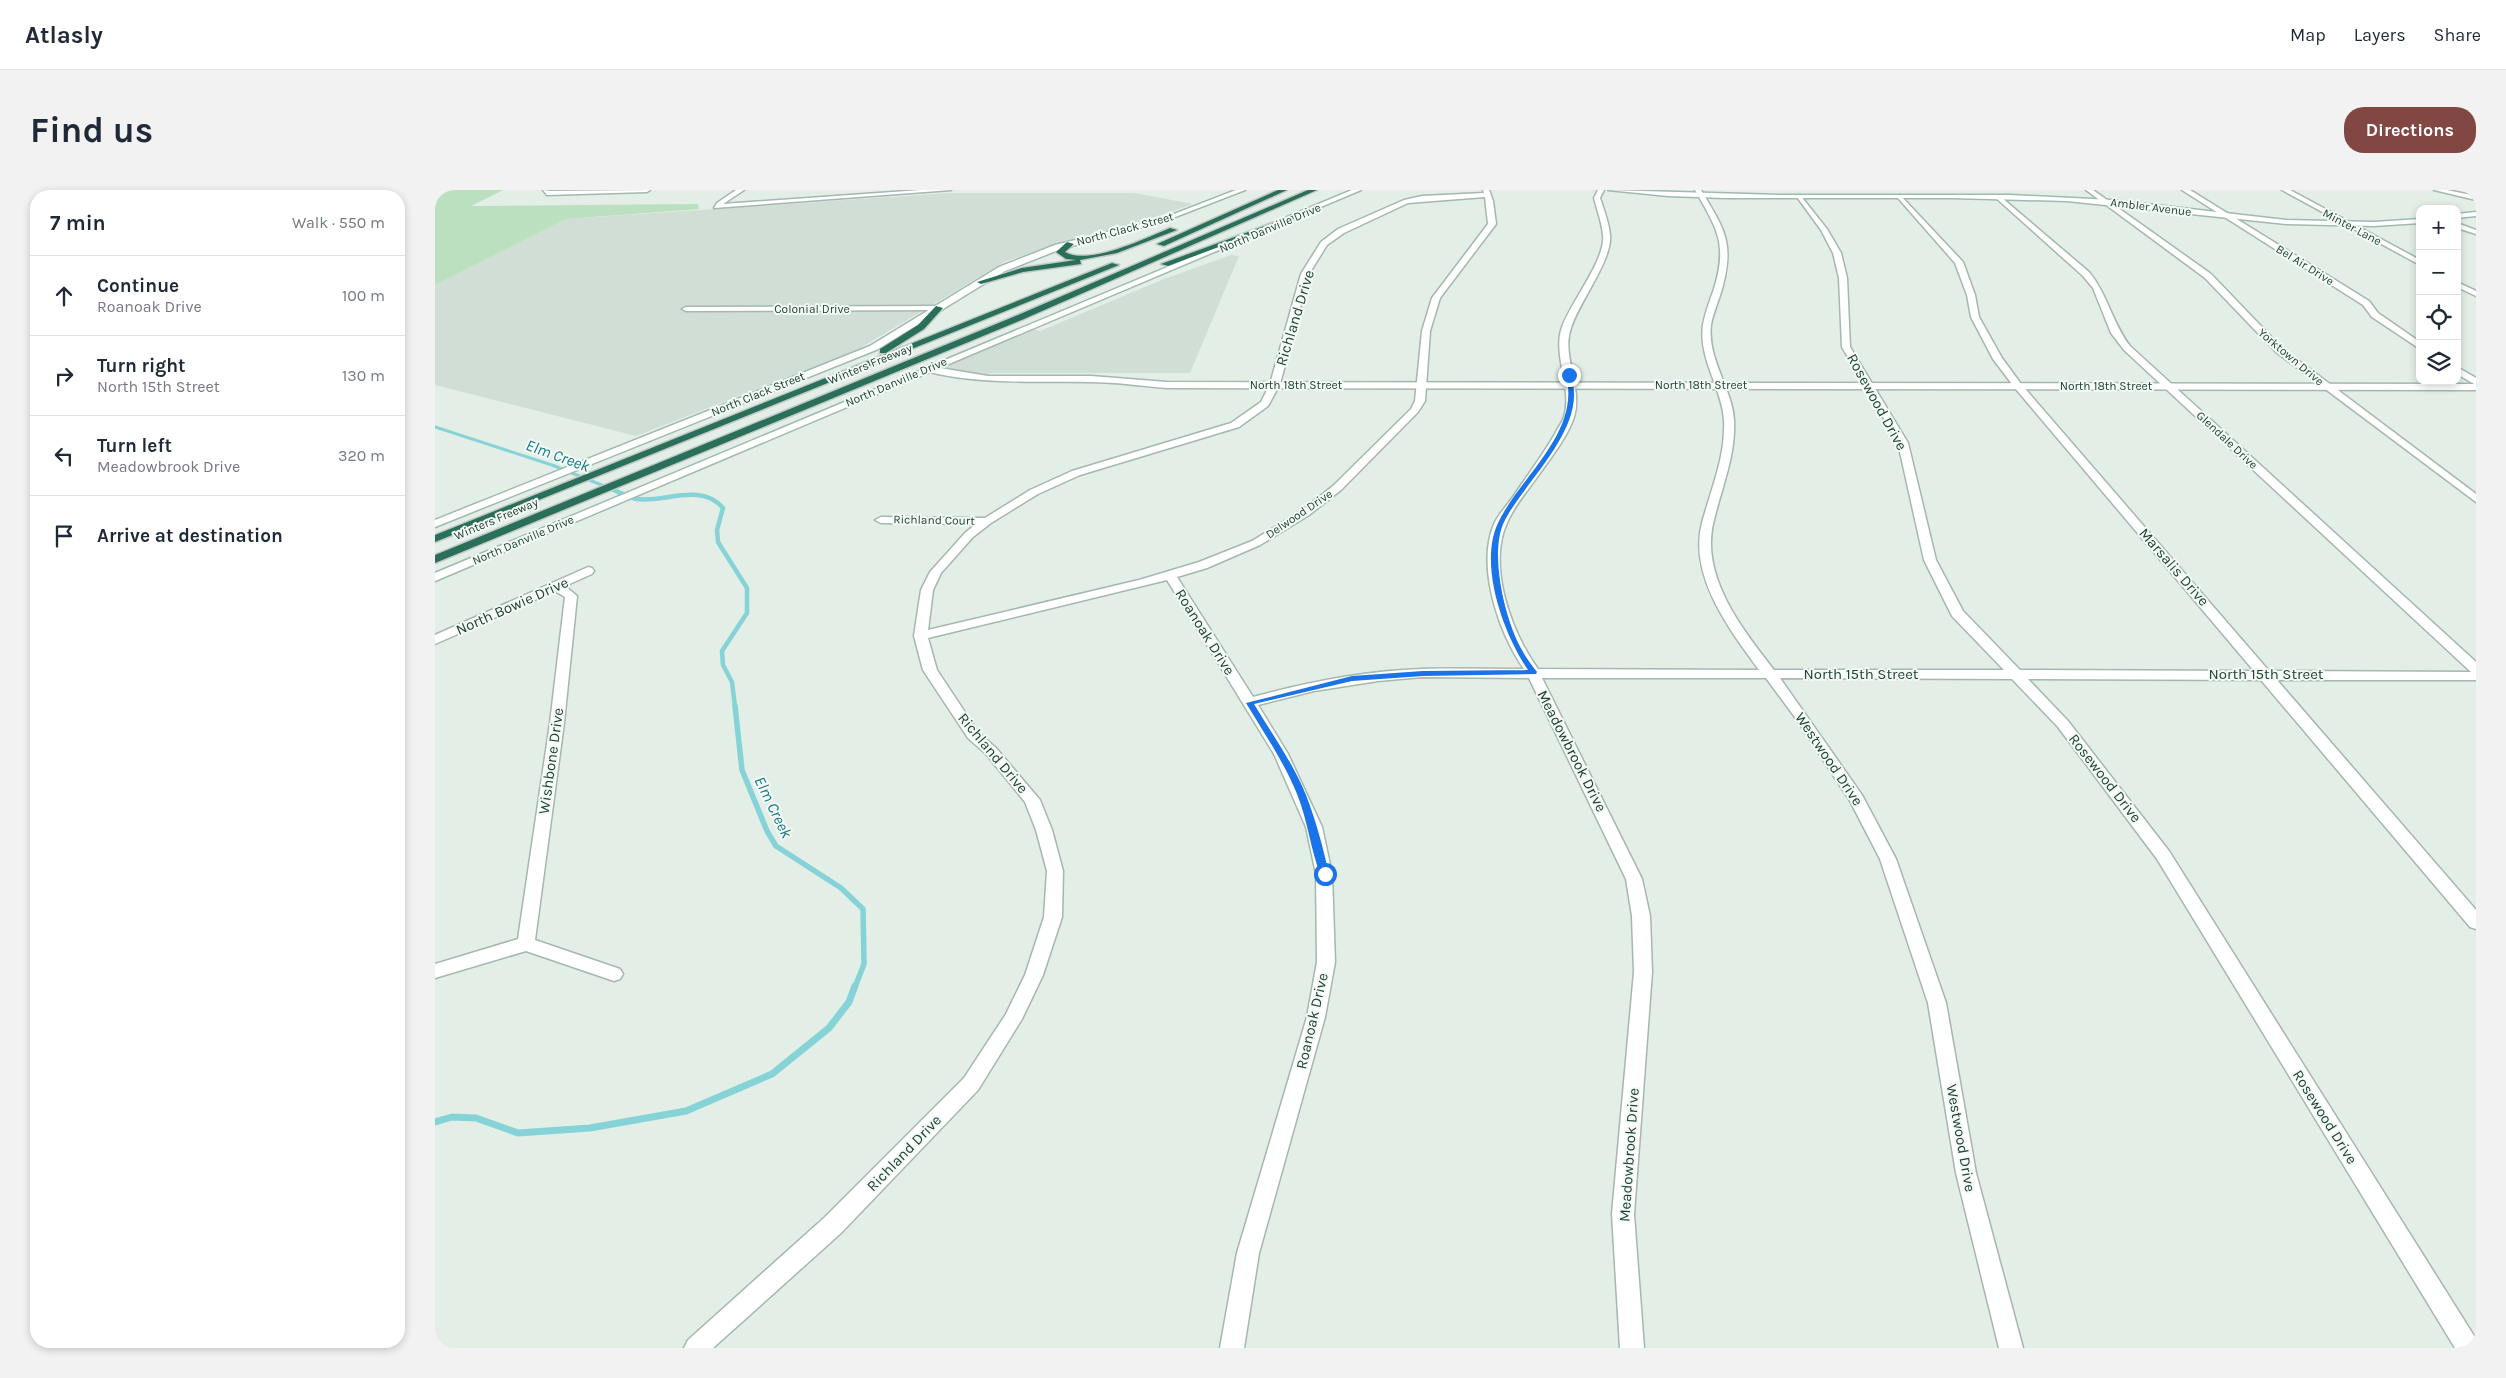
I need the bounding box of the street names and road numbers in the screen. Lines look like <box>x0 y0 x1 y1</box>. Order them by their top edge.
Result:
street label: Ambler Avenue <box>2110 195 2192 219</box>
street label: North Danville Drive <box>1217 200 1323 256</box>
street label: Minter Lane <box>2320 206 2384 248</box>
street label: North Clack Street <box>1075 209 1175 249</box>
street label: Bel Air Drive <box>2274 242 2336 288</box>
street label: Richland Drive <box>1272 268 1318 368</box>
street label: Colonial Drive <box>774 302 850 316</box>
street label: Yorktown Drive <box>2255 325 2327 389</box>
street label: Winters Freeway <box>826 341 915 387</box>
street label: Rosewood Drive <box>1843 351 1911 453</box>
street label: North Danville Drive <box>843 354 949 410</box>
street label: North Clack Street <box>709 369 807 419</box>
street label: North 18th Street <box>1250 378 1343 392</box>
street label: North 18th Street <box>1655 378 1748 392</box>
street label: North 18th Street <box>2060 379 2153 393</box>
street label: Glendale Drive <box>2193 408 2261 472</box>
street label: Delwood Drive <box>1263 487 1335 541</box>
street label: Winters Freeway <box>452 495 540 543</box>
street label: North Danville Drive <box>470 512 576 568</box>
street label: Richland Court <box>893 512 975 528</box>
street label: Marsalis Drive <box>2135 524 2213 610</box>
street label: North Bowie Drive <box>453 573 571 639</box>
street label: Roanoak Drive <box>1171 586 1239 678</box>
street label: North 15th Street <box>1804 665 1919 683</box>
street label: North 15th Street <box>2209 665 2324 683</box>
street label: Meadowbrook Drive <box>1533 687 1611 815</box>
street label: Wishbone Drive <box>535 707 567 815</box>
street label: Richland Drive <box>954 709 1032 797</box>
street label: Westwood Drive <box>1791 709 1867 809</box>
street label: Rosewood Drive <box>2065 730 2145 826</box>
street label: Roanoak Drive <box>1292 971 1332 1071</box>
street label: Rosewood Drive <box>2289 1067 2361 1167</box>
street label: Westwood Drive <box>1943 1083 1979 1193</box>
street label: Meadowbrook Drive <box>1615 1087 1643 1223</box>
street label: Richland Drive <box>863 1111 945 1195</box>

